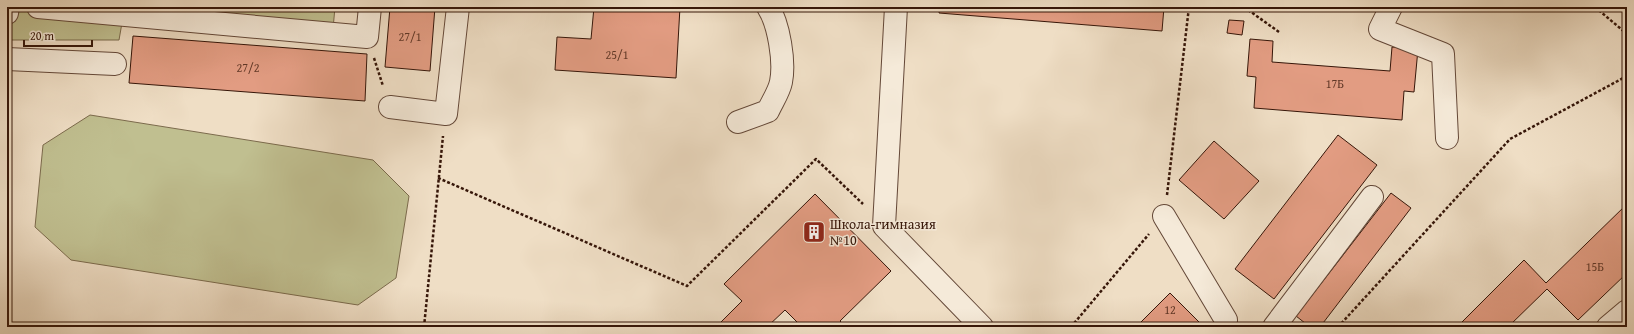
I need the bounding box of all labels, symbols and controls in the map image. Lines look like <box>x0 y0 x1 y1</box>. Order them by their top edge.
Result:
scale bar <box>24 22 92 48</box>
text: 20 m <box>30 27 54 44</box>
house number: 27/1 <box>399 28 422 45</box>
house number: 25/1 <box>606 46 629 63</box>
house number: 27/2 <box>237 59 260 76</box>
house number: 17Б <box>1326 75 1344 92</box>
place label: Школа-гимназия №10 <box>830 214 936 250</box>
building icon: Школа-гимназия №10 <box>801 219 827 245</box>
house number: 15Б <box>1586 258 1604 275</box>
house number: 12 <box>1164 301 1176 318</box>

